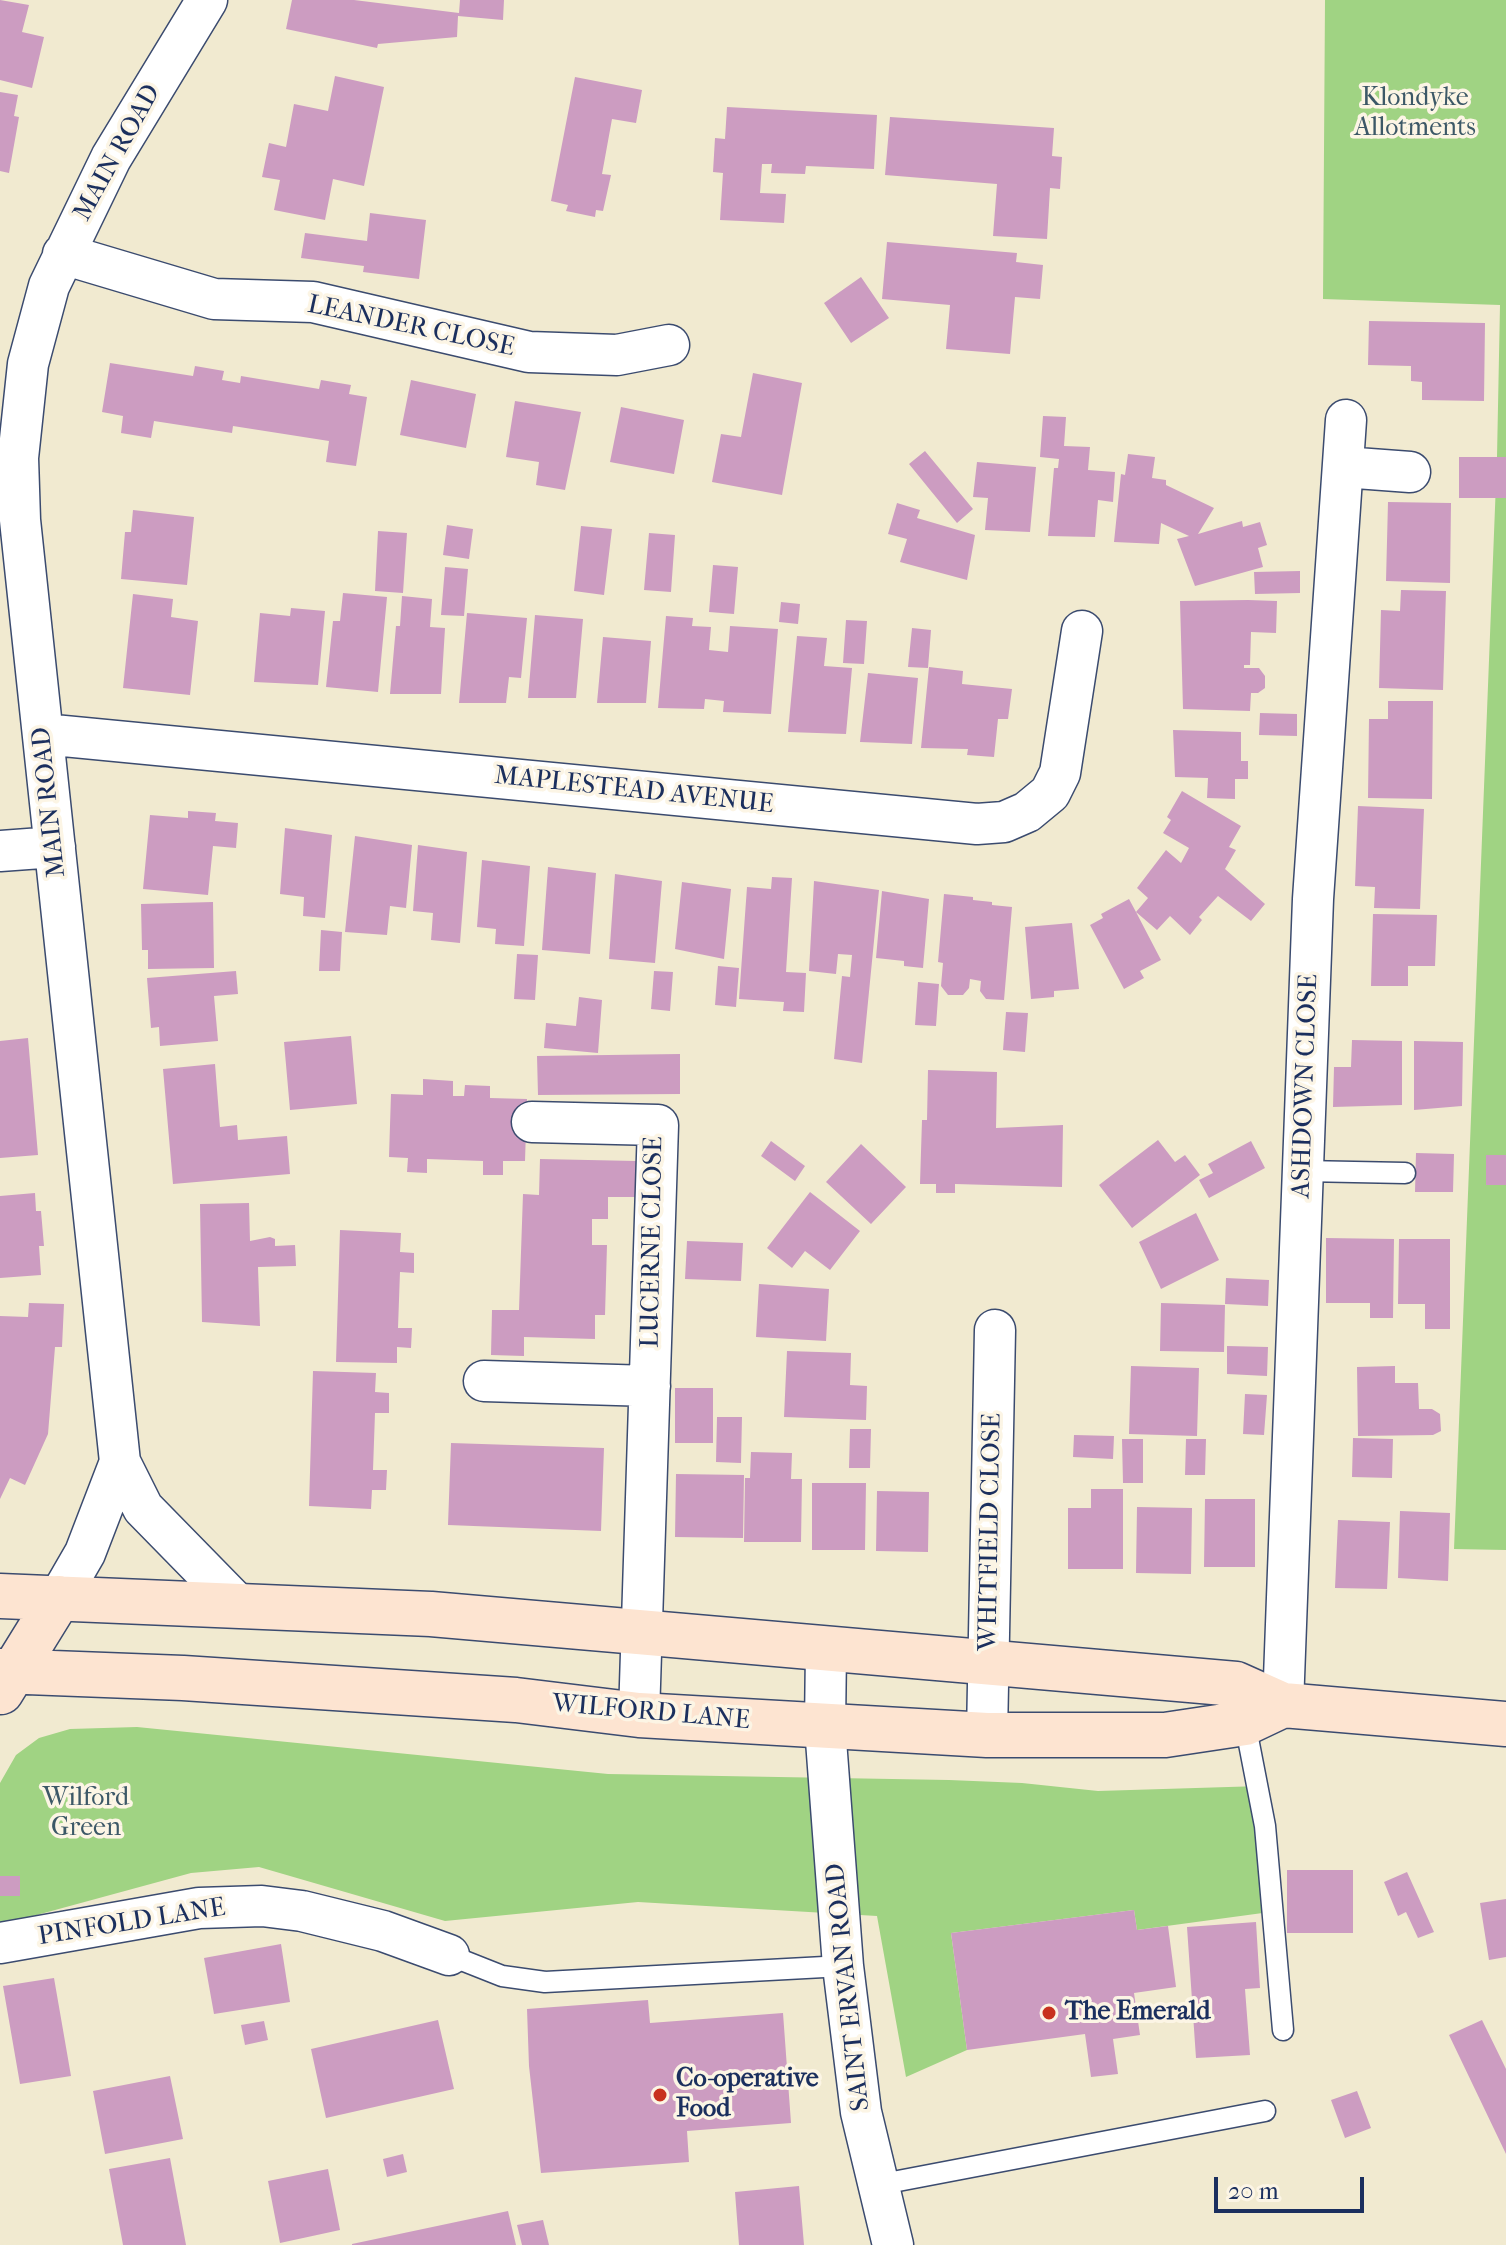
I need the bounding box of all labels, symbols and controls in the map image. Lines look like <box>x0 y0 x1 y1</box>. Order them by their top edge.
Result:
street label: MAIN ROAD <box>68 79 168 227</box>
park label: Klondyke Allotments <box>1354 83 1476 144</box>
street label: LEANDER CLOSE <box>305 290 517 364</box>
street label: MAIN ROAD <box>27 725 73 879</box>
street label: MAPLESTEAD AVENUE <box>493 761 775 821</box>
street label: ASHDOWN CLOSE <box>1286 973 1326 1199</box>
street label: LUCERNE CLOSE <box>636 1136 670 1348</box>
street label: WHITFIELD CLOSE <box>973 1413 1009 1651</box>
street label: WILFORD LANE <box>551 1689 751 1737</box>
park label: Wilford Green <box>43 1783 129 1844</box>
street label: SAINT ERVAN ROAD <box>820 1862 878 2112</box>
street label: PINFOLD LANE <box>36 1893 228 1953</box>
place label: The Emerald <box>1065 1997 1210 2029</box>
marker: The Emerald <box>1040 2004 1058 2022</box>
place label: Co-operative Food <box>676 2064 819 2126</box>
marker: Co-operative Food <box>651 2086 669 2104</box>
scale bar <box>1218 2161 1368 2211</box>
text: 20 m <box>1228 2177 1279 2205</box>

